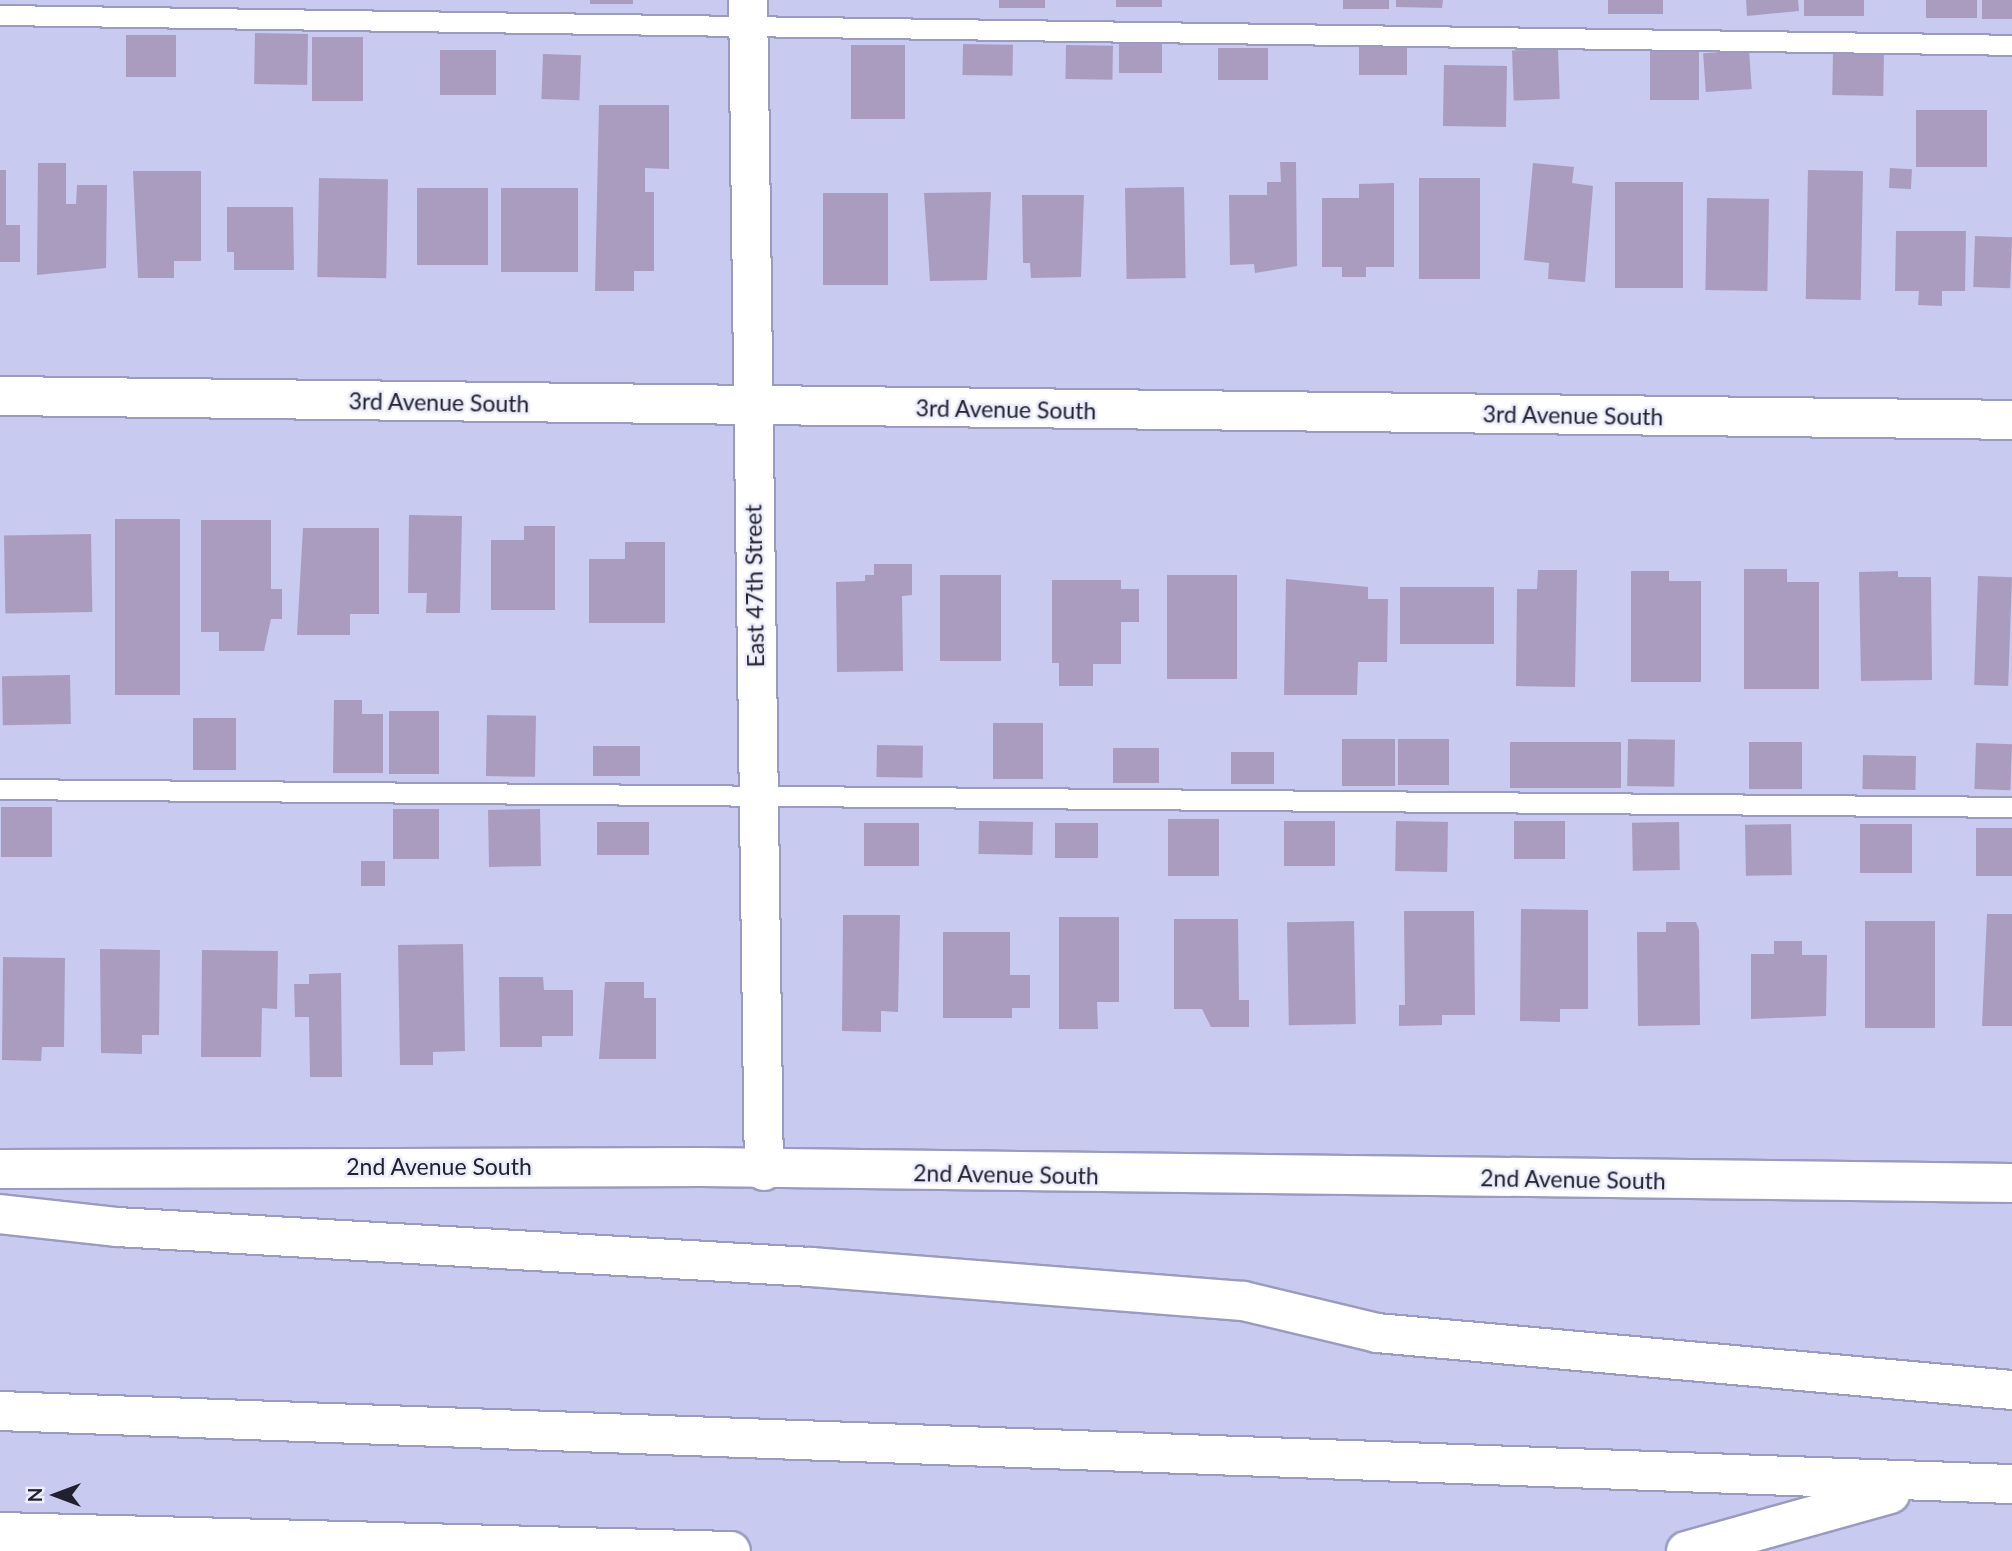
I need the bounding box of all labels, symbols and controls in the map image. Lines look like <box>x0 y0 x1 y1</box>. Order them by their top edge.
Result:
street label: 3rd Avenue South <box>348 387 530 417</box>
street label: 3rd Avenue South <box>915 394 1097 424</box>
street label: 3rd Avenue South <box>1482 400 1664 430</box>
street label: East 47th Street <box>739 504 769 668</box>
street label: 2nd Avenue South <box>346 1152 532 1180</box>
street label: 2nd Avenue South <box>913 1159 1099 1189</box>
street label: 2nd Avenue South <box>1480 1164 1666 1194</box>
north arrow <box>21 1460 91 1530</box>
text: N <box>23 1488 46 1502</box>

